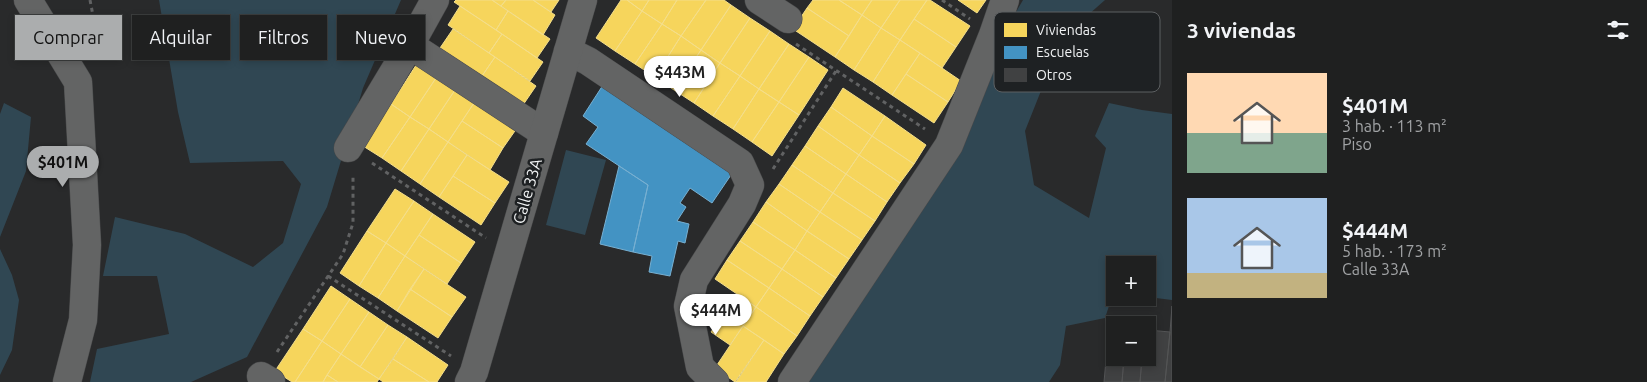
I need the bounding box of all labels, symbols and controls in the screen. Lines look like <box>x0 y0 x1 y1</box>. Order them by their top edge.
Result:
legend <box>994 12 1160 92</box>
chip: Comprar <box>15 15 122 60</box>
chip: Alquilar <box>132 15 230 60</box>
chip: Filtros <box>240 15 327 60</box>
chip: Nuevo <box>337 15 425 60</box>
icon: filters <box>1604 16 1632 44</box>
text: 3 viviendas <box>1187 18 1296 42</box>
text: Viviendas <box>1036 22 1096 38</box>
text: Escuelas <box>1036 44 1089 60</box>
pin: $443M <box>645 56 715 98</box>
text: $443M <box>655 63 705 81</box>
text: Otros <box>1036 67 1072 83</box>
icon: home <box>1227 93 1287 153</box>
text: $401M <box>1342 93 1408 117</box>
text: 3 hab. · 113 m² <box>1342 117 1447 135</box>
text: Piso <box>1342 135 1372 153</box>
pin: $401M <box>28 146 98 188</box>
text: $401M <box>38 153 88 171</box>
street label: Calle 33A <box>509 156 545 226</box>
icon: home <box>1227 218 1287 278</box>
text: $444M <box>1342 218 1408 242</box>
text: 5 hab. · 173 m² <box>1342 242 1447 260</box>
map controls <box>1106 256 1156 366</box>
button: + <box>1106 256 1156 306</box>
text: Calle 33A <box>1342 260 1409 278</box>
pin: $444M <box>681 294 751 336</box>
text: $444M <box>691 301 741 319</box>
button: − <box>1106 316 1156 366</box>

